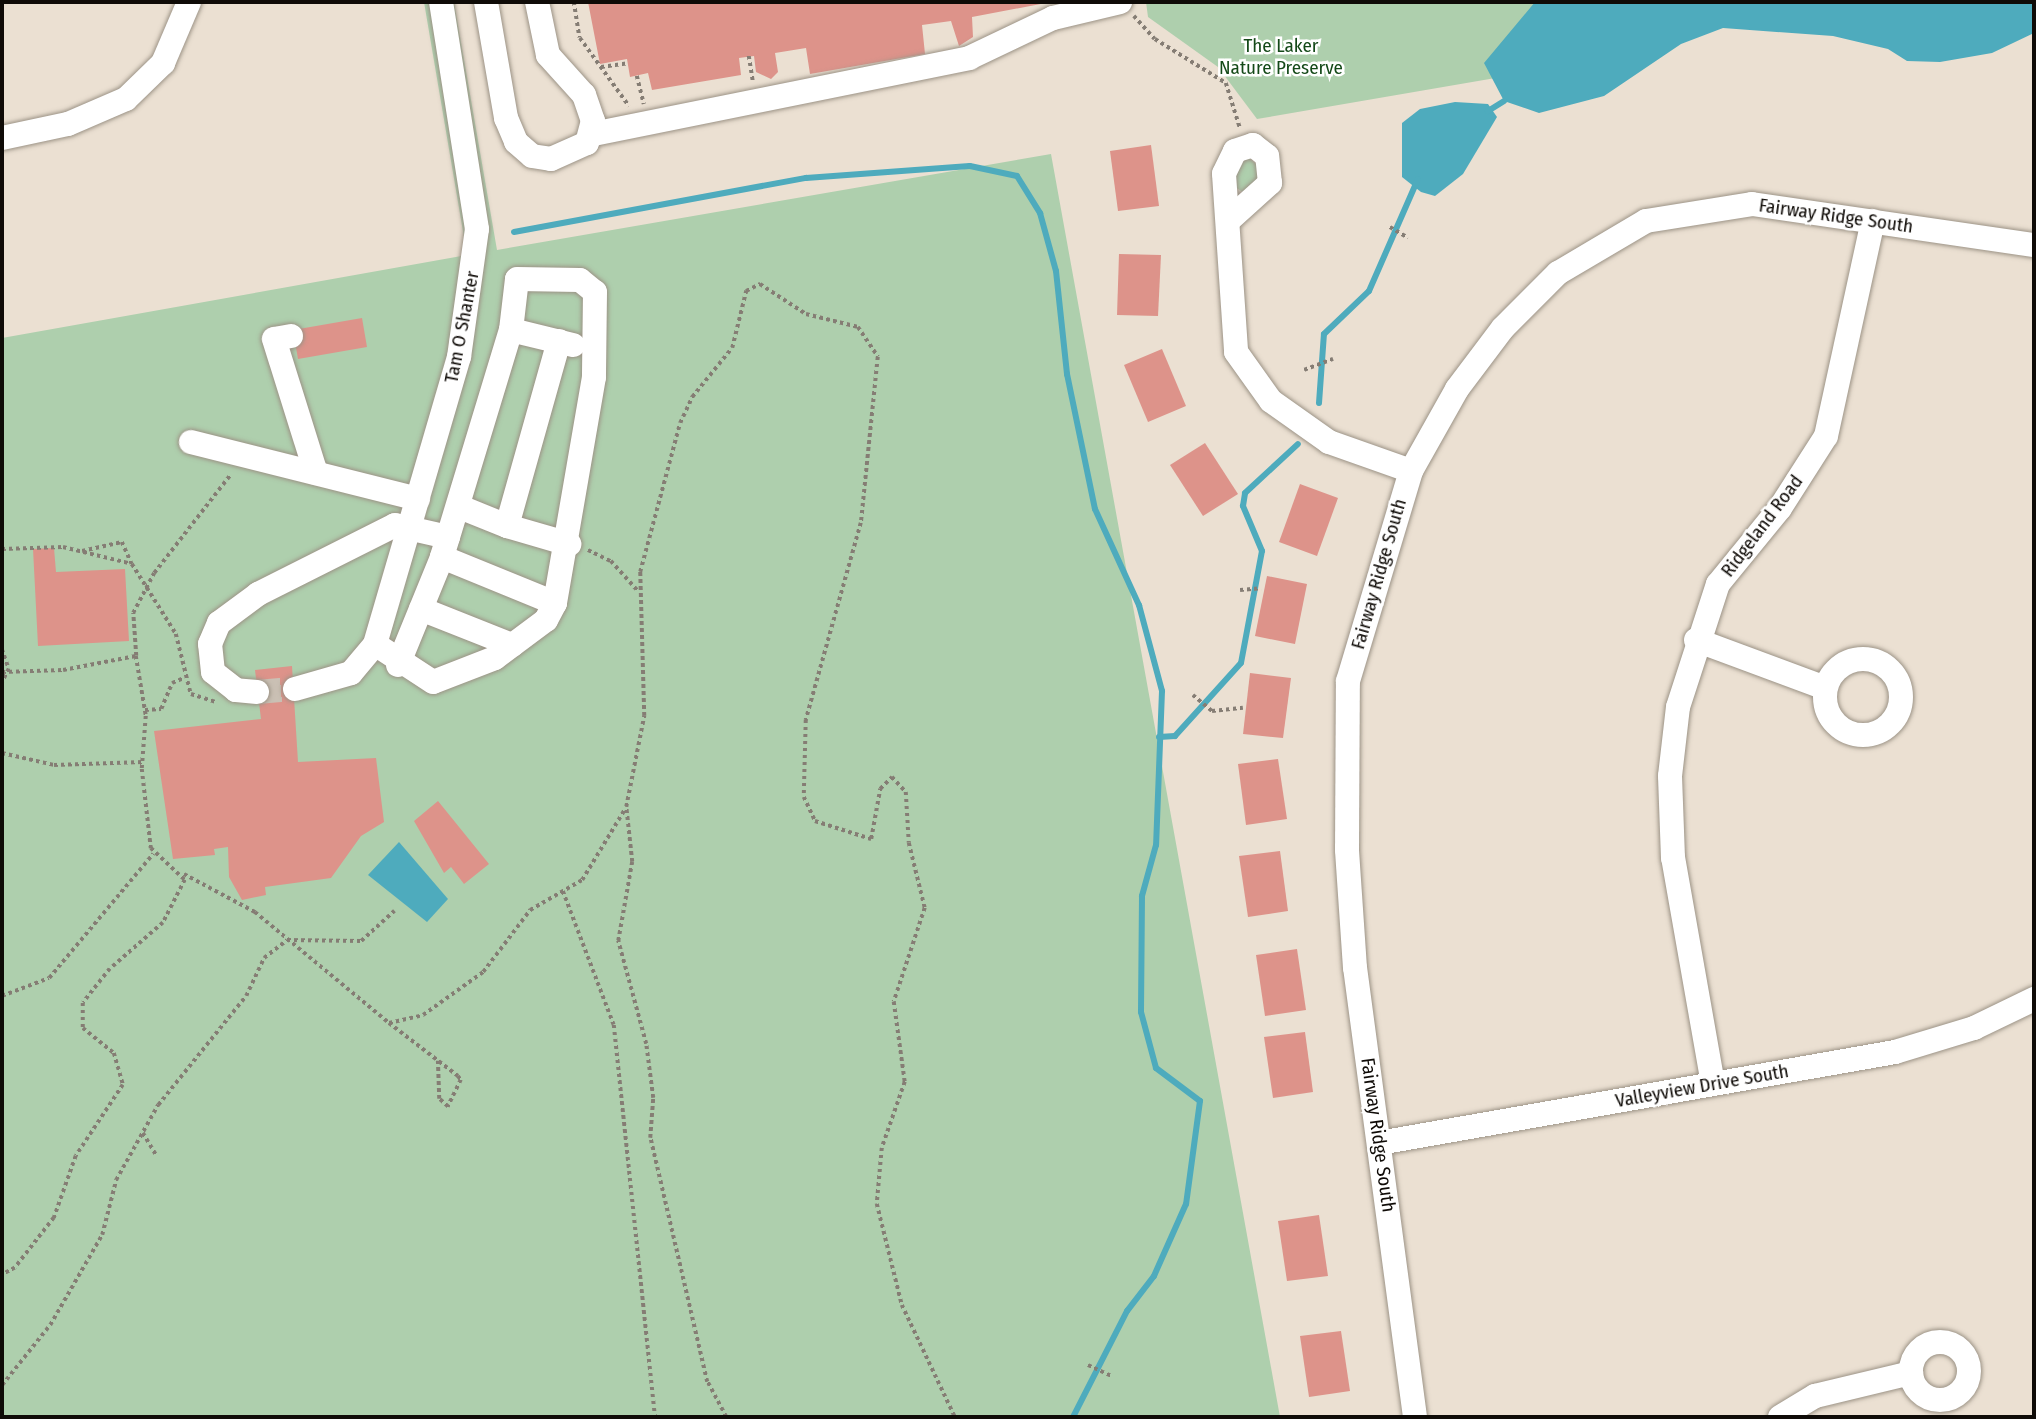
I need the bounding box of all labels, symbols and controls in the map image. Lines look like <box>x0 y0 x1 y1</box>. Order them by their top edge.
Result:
park label: The Laker Nature Preserve <box>1219 35 1343 79</box>
street label: Fairway Ridge South <box>1757 194 1915 238</box>
street label: Tam O Shanter <box>440 269 484 385</box>
street label: Ridgeland Road <box>1716 471 1808 581</box>
street label: Fairway Ridge South <box>1347 496 1411 652</box>
street label: Fairway Ridge South <box>1356 1056 1400 1214</box>
street label: Valleyview Drive South <box>1614 1060 1790 1112</box>

